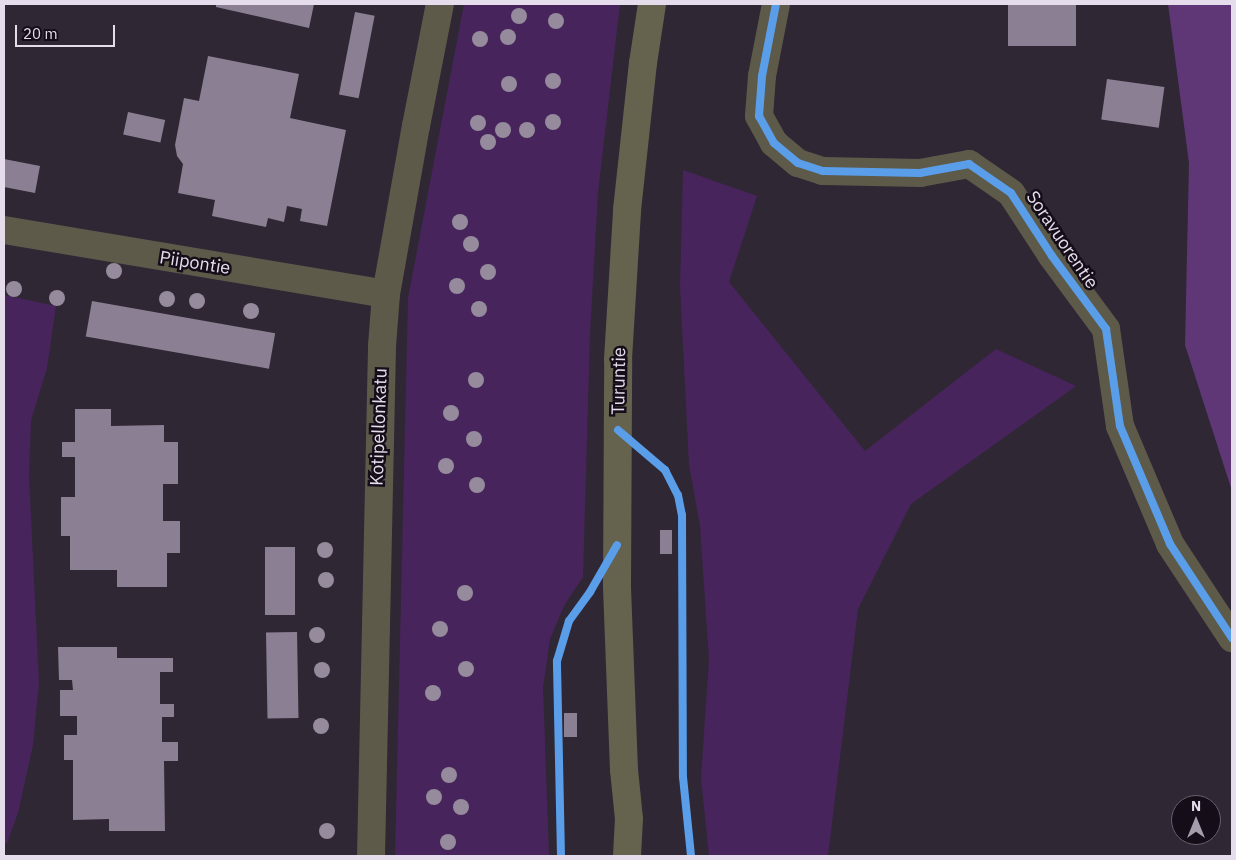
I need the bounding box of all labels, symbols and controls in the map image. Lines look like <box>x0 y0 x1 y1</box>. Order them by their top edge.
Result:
scale bar <box>18 15 118 47</box>
text: 20 m <box>23 24 58 43</box>
street label: Soravuorentie <box>1021 187 1103 293</box>
street label: Piipontie <box>158 247 232 279</box>
street label: Turuntie <box>608 347 630 415</box>
street label: Kotipellonkatu <box>366 368 392 486</box>
north arrow <box>1171 795 1221 845</box>
text: N <box>1191 797 1201 815</box>

